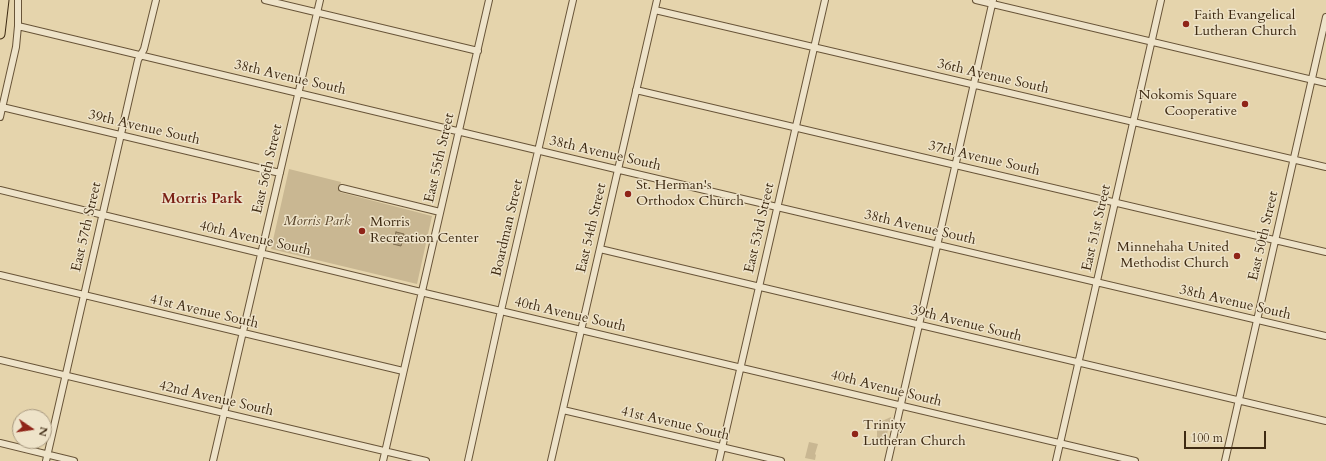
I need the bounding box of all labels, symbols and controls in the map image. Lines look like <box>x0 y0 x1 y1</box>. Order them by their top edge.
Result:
place label: Faith Evangelical Lutheran Church <box>1194 8 1297 40</box>
marker: Faith Evangelical Lutheran Church <box>1181 19 1191 29</box>
street label: 36th Avenue South <box>936 56 1050 98</box>
street label: 38th Avenue South <box>233 57 347 99</box>
place label: Nokomis Square Cooperative <box>1139 88 1237 120</box>
marker: Nokomis Square Cooperative <box>1240 99 1250 109</box>
street label: 39th Avenue South <box>87 107 201 149</box>
street label: East 55th Street <box>422 112 458 204</box>
street label: East 56th Street <box>250 123 286 215</box>
street label: 38th Avenue South <box>548 133 662 175</box>
street label: 37th Avenue South <box>927 138 1041 180</box>
street label: Boardman Street <box>489 178 527 278</box>
place label: St. Herman's Orthodox Church <box>636 178 744 210</box>
street label: East 57th Street <box>69 181 105 273</box>
street label: East 53rd Street <box>741 181 779 275</box>
street label: East 54th Street <box>574 182 610 274</box>
street label: East 51st Street <box>1079 183 1115 273</box>
marker: St. Herman's Orthodox Church <box>623 189 633 199</box>
street label: East 50th Street <box>1246 190 1282 282</box>
district label: Morris Park <box>161 191 243 209</box>
street label: 38th Avenue South <box>863 207 977 249</box>
park label: Morris Park <box>283 214 351 230</box>
place label: Morris Recreation Center <box>370 215 479 248</box>
street label: 40th Avenue South <box>198 218 312 260</box>
marker: Morris Recreation Center <box>357 226 367 236</box>
place label: Minnehaha United Methodist Church <box>1117 240 1229 272</box>
marker: Minnehaha United Methodist Church <box>1232 251 1242 261</box>
street label: 38th Avenue South <box>1178 282 1292 324</box>
street label: 41st Avenue South <box>148 291 260 333</box>
street label: 40th Avenue South <box>513 294 627 336</box>
street label: 39th Avenue South <box>909 302 1023 346</box>
street label: 40th Avenue South <box>829 367 943 411</box>
street label: 42nd Avenue South <box>157 378 275 420</box>
street label: 41st Avenue South <box>619 403 731 445</box>
north arrow <box>12 409 52 449</box>
place label: Trinity Lutheran Church <box>863 418 966 450</box>
scale bar <box>1186 423 1268 449</box>
text: N <box>35 425 52 438</box>
marker: Trinity Lutheran Church <box>850 429 860 439</box>
text: 100 m <box>1191 430 1223 446</box>

